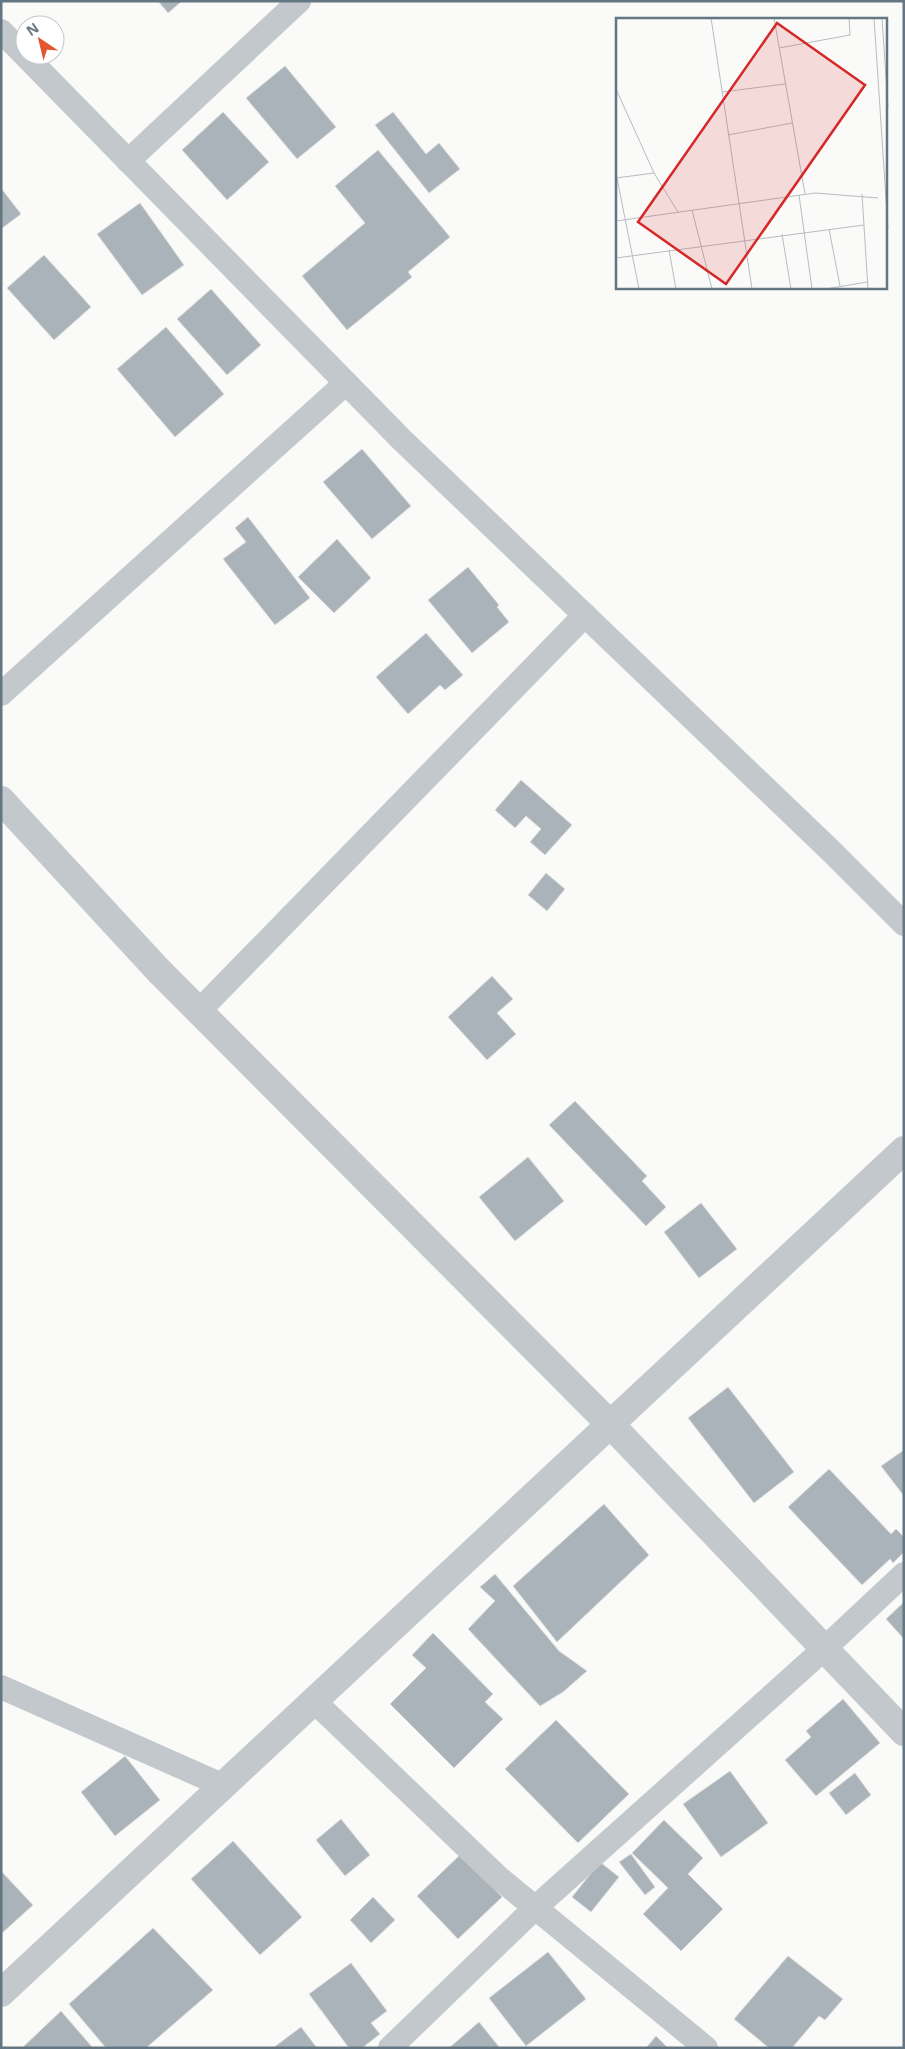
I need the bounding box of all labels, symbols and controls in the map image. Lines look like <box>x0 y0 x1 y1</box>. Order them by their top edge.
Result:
north arrow <box>15 15 65 65</box>
text: N <box>22 18 42 40</box>
inset map <box>616 18 888 289</box>

